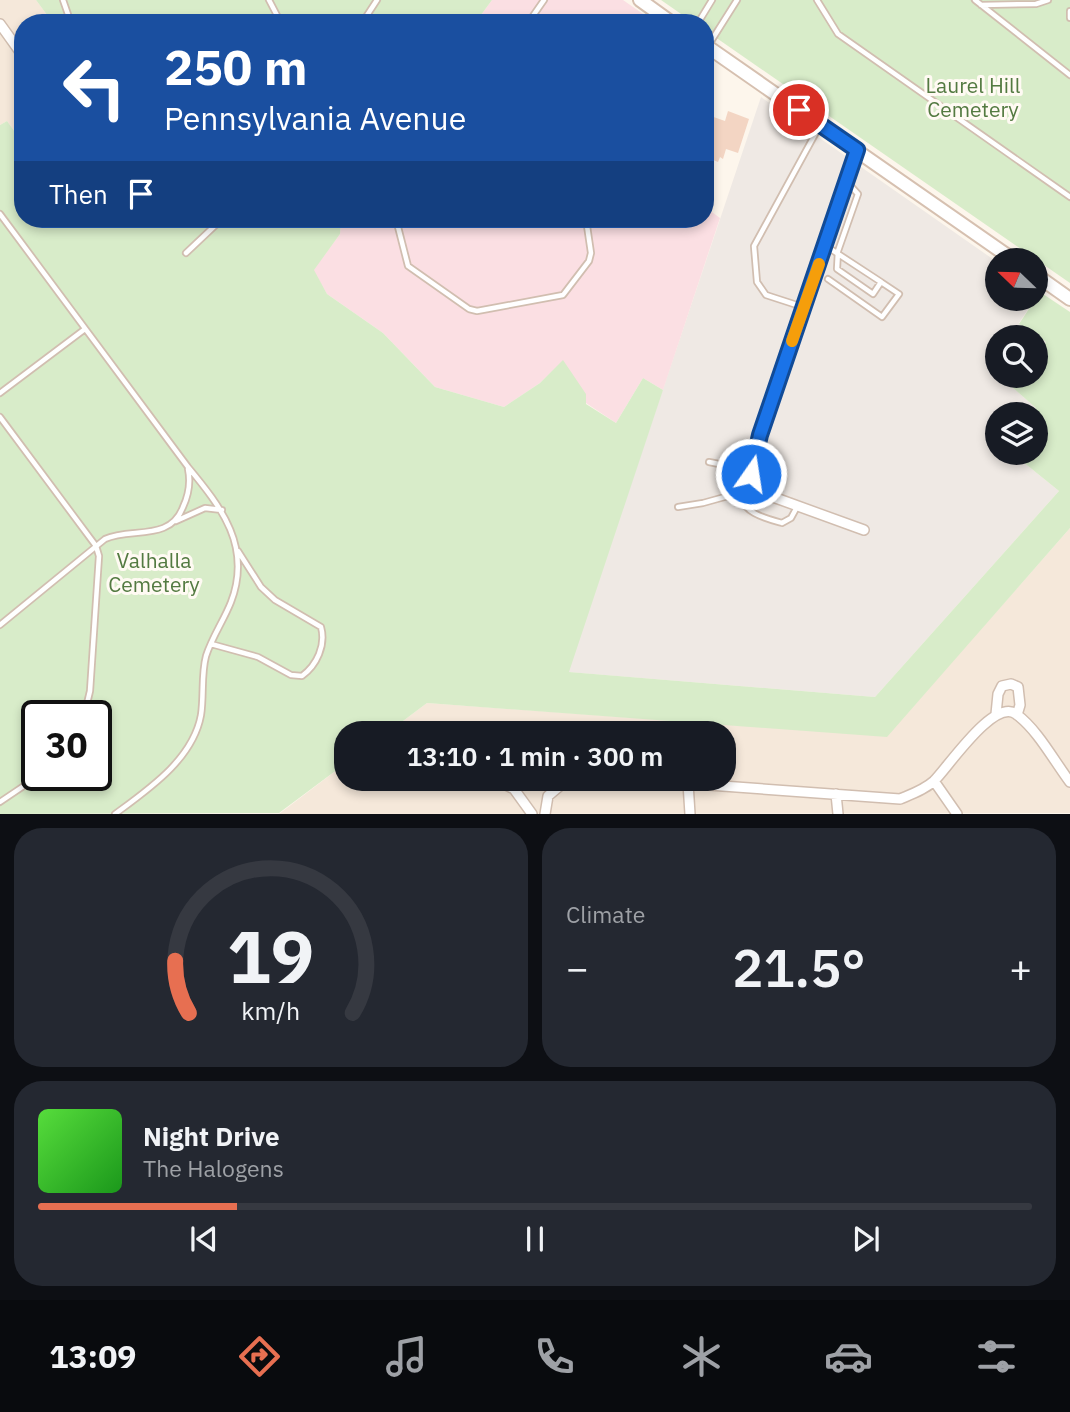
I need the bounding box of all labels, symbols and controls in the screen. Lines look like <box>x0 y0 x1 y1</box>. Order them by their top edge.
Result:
text: 250 m <box>164 35 308 98</box>
icon: left <box>49 42 140 133</box>
park label: Laurel Hill Cemetery <box>926 71 1021 123</box>
pin <box>769 80 829 140</box>
icon: arrive <box>780 91 818 129</box>
text: Pennsylvania Avenue <box>164 97 466 139</box>
icon: arrive <box>122 175 160 213</box>
text: Then <box>49 177 108 211</box>
north arrow <box>985 248 1048 312</box>
map controls <box>985 248 1048 465</box>
button: search <box>985 325 1048 388</box>
button: layers <box>985 402 1048 465</box>
position arrow <box>714 437 788 511</box>
park label: Valhalla Cemetery <box>108 546 200 598</box>
speed limit sign: 30 <box>21 700 112 791</box>
text: 13:10 · 1 min · 300 m <box>407 739 663 773</box>
text: Climate <box>566 899 645 929</box>
text: 19 <box>227 909 315 1004</box>
text: 21.5° <box>732 934 866 1001</box>
text: − <box>566 943 589 992</box>
text: + <box>1009 943 1032 992</box>
text: km/h <box>242 994 300 1027</box>
text: Night Drive <box>143 1119 280 1153</box>
text: The Halogens <box>143 1153 284 1183</box>
icon: previous <box>185 1220 223 1258</box>
icon: pause <box>516 1220 554 1258</box>
icon: next <box>847 1220 885 1258</box>
icon: directions <box>235 1332 284 1381</box>
icon: music <box>382 1332 431 1381</box>
icon: phone <box>530 1332 579 1381</box>
icon: climate <box>677 1332 726 1381</box>
icon: car <box>824 1332 873 1381</box>
icon: filters <box>972 1332 1021 1381</box>
text: 13:09 <box>49 1335 137 1377</box>

